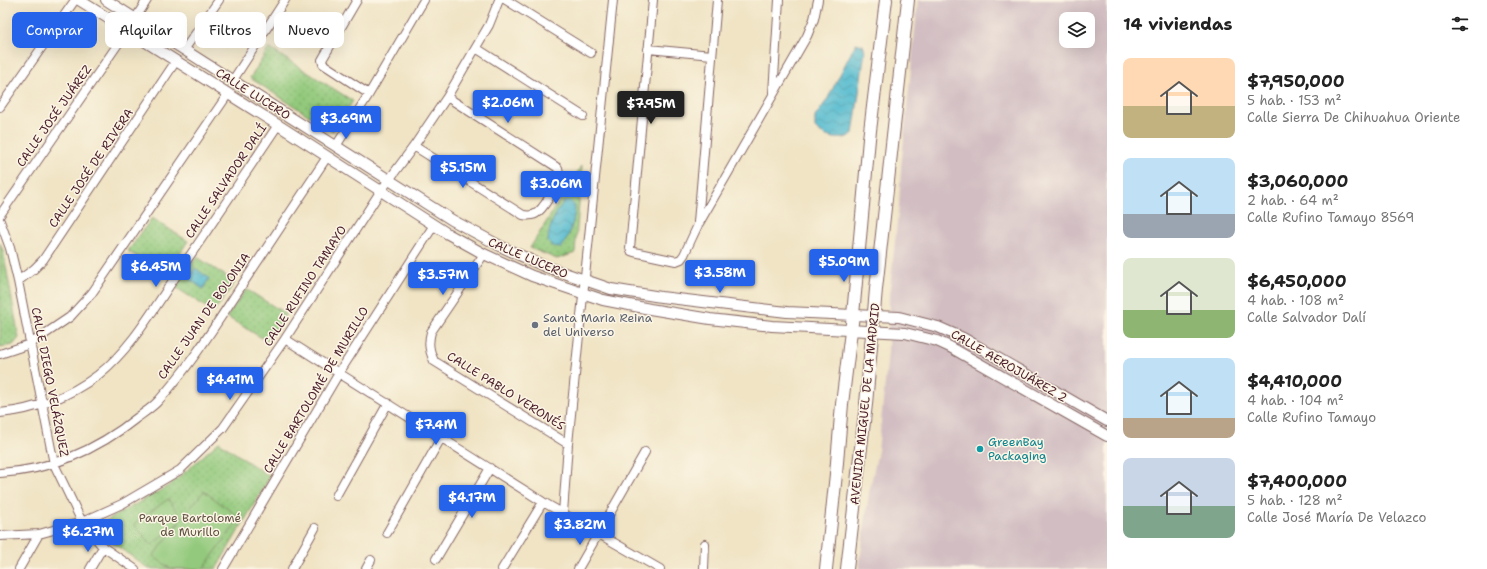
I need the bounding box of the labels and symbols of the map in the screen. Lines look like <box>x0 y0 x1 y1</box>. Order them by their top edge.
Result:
street label: CALLE JOSÉ JUÁREZ <box>13 62 95 170</box>
street label: CALLE LUCERO <box>213 65 293 123</box>
pin: $2.06M <box>475 90 541 124</box>
pin: $7.95M <box>618 91 684 125</box>
street label: CALLE JOSÉ DE RIVERA <box>45 105 137 231</box>
pin: $3.69M <box>313 106 379 140</box>
street label: CALLE SALVADOR DALÍ <box>182 120 271 241</box>
pin: $5.15M <box>430 155 496 189</box>
pin: $3.06M <box>523 171 589 205</box>
street label: CALLE RUFINO TAMAYO <box>260 223 350 349</box>
street label: CALLE LUCERO <box>486 234 570 282</box>
street label: CALLE JUAN DE BOLONIA <box>154 249 254 382</box>
pin: $5.09M <box>811 249 877 283</box>
pin: $6.45M <box>123 254 189 288</box>
pin: $3.58M <box>687 260 753 294</box>
pin: $3.57M <box>410 262 476 296</box>
street label: AVENIDA MIGUEL DE LA MADRID <box>846 302 884 506</box>
street label: CALLE BARTOLOMÉ DE MURILLO <box>260 304 372 476</box>
street label: CALLE DIEGO VELÁZQUEZ <box>28 306 72 458</box>
place label: Santa Maria Reina del Universo <box>543 310 653 340</box>
marker: Santa Maria Reina del Universo <box>530 320 540 330</box>
street label: CALLE AEROJUÁREZ 2 <box>948 326 1070 406</box>
street label: CALLE PABLO VERONÉS <box>444 348 568 434</box>
pin: $4.41M <box>197 367 263 401</box>
pin: $7.4M <box>408 412 464 446</box>
place label: GreenBay Packaging <box>988 434 1047 464</box>
marker: GreenBay Packaging <box>975 444 985 454</box>
pin: $4.17M <box>439 485 505 519</box>
park label: Parque Bartolomé de Murillo <box>139 510 242 540</box>
pin: $3.82M <box>547 512 613 546</box>
pin: $6.27M <box>55 519 121 553</box>

